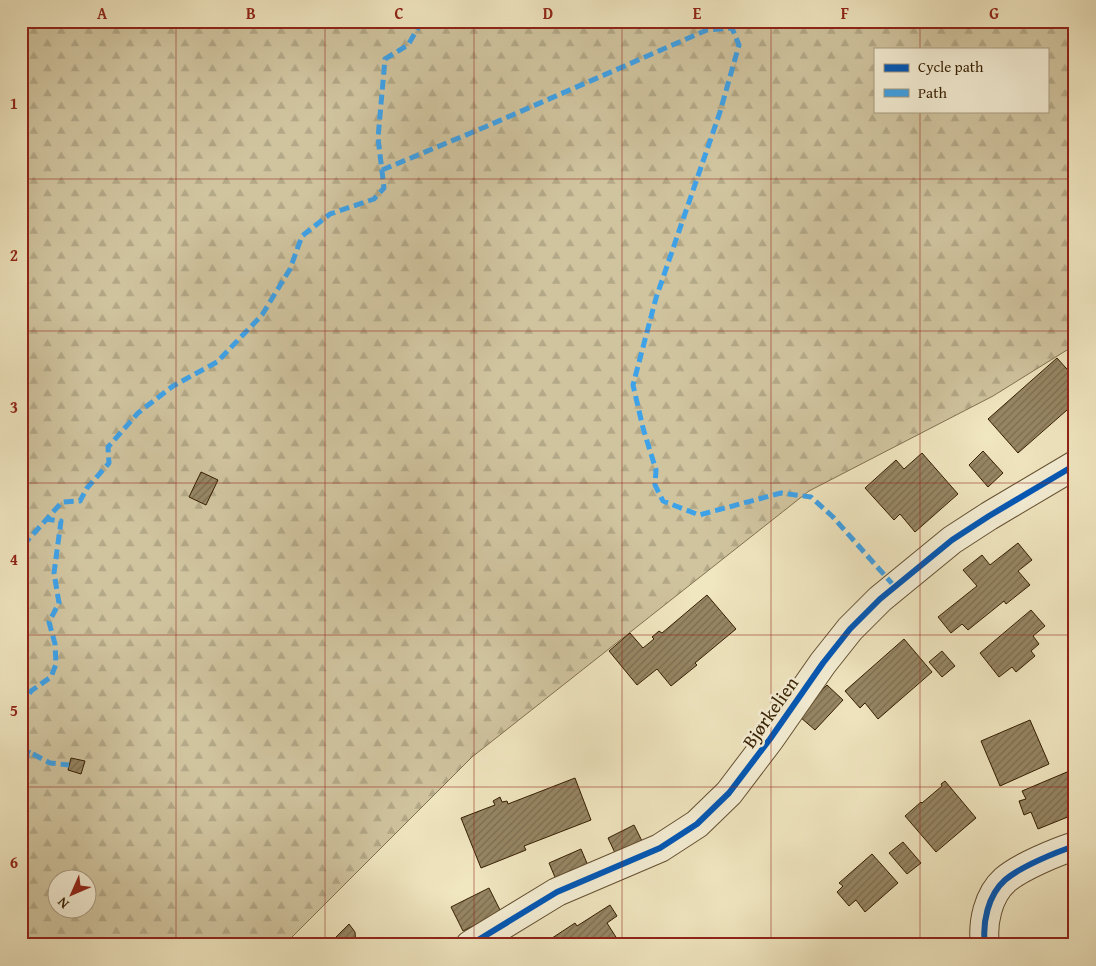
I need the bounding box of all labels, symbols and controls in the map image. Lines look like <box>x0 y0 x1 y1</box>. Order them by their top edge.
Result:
text: A <box>97 1 108 25</box>
text: B <box>246 1 256 25</box>
text: C <box>394 1 404 25</box>
text: D <box>543 1 553 25</box>
text: E <box>693 1 702 25</box>
text: F <box>841 1 849 25</box>
text: G <box>989 1 999 25</box>
legend <box>874 48 1048 112</box>
text: Cycle path <box>918 56 984 77</box>
text: Path <box>918 82 947 103</box>
text: 1 <box>10 91 18 115</box>
text: 2 <box>10 243 18 267</box>
text: 3 <box>10 395 18 419</box>
text: 4 <box>10 547 18 571</box>
street label: Bjørkelien <box>735 670 805 754</box>
text: 5 <box>10 698 18 722</box>
text: 6 <box>10 850 18 874</box>
north arrow <box>48 868 98 918</box>
text: N <box>52 892 73 914</box>

